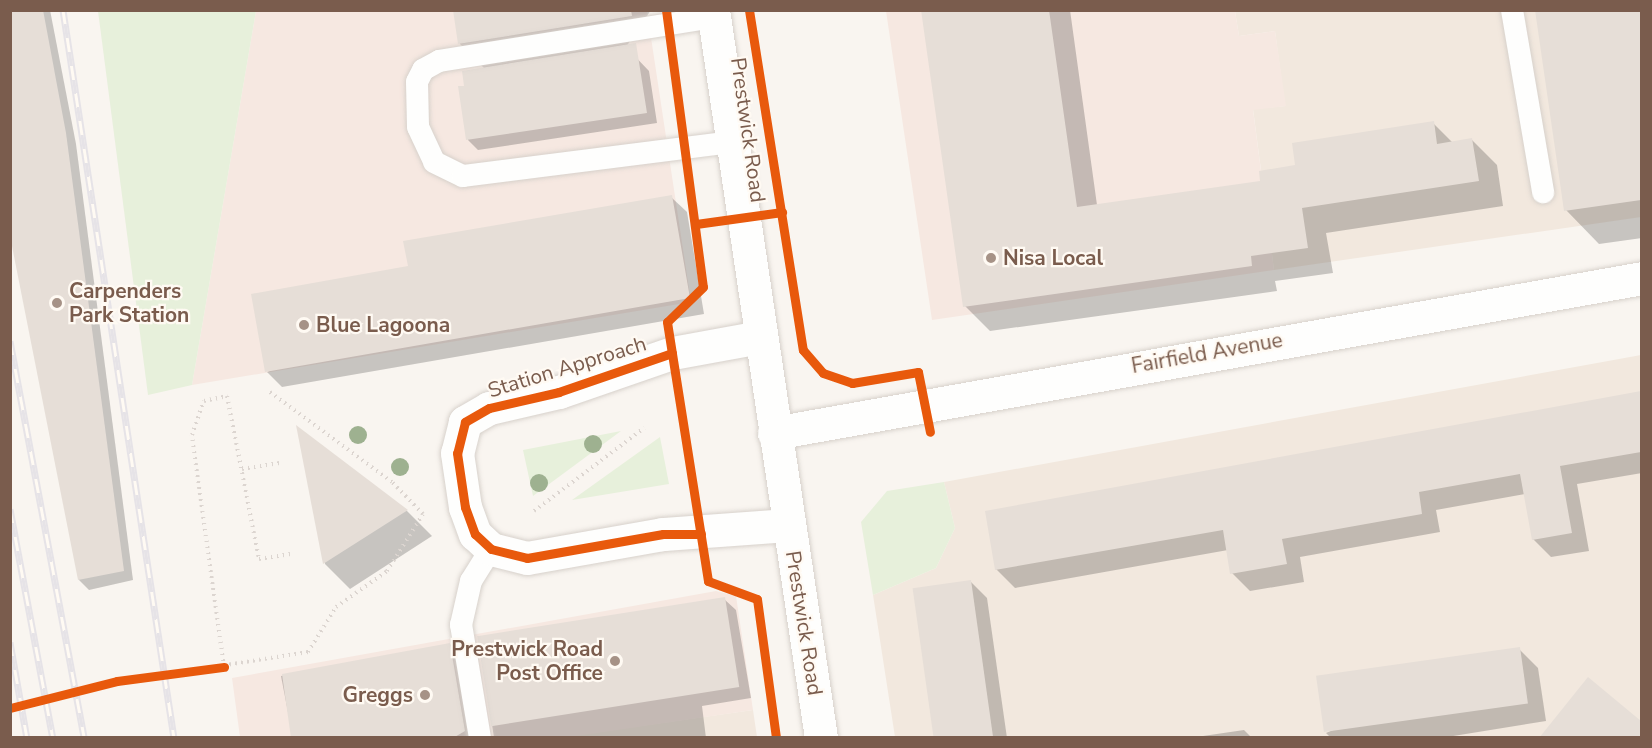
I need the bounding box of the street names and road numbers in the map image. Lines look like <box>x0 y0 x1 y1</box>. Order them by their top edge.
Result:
street label: Prestwick Road <box>725 56 771 204</box>
street label: Fairfield Avenue <box>1129 327 1285 379</box>
street label: Station Approach <box>485 331 649 403</box>
street label: Prestwick Road <box>780 549 828 697</box>

